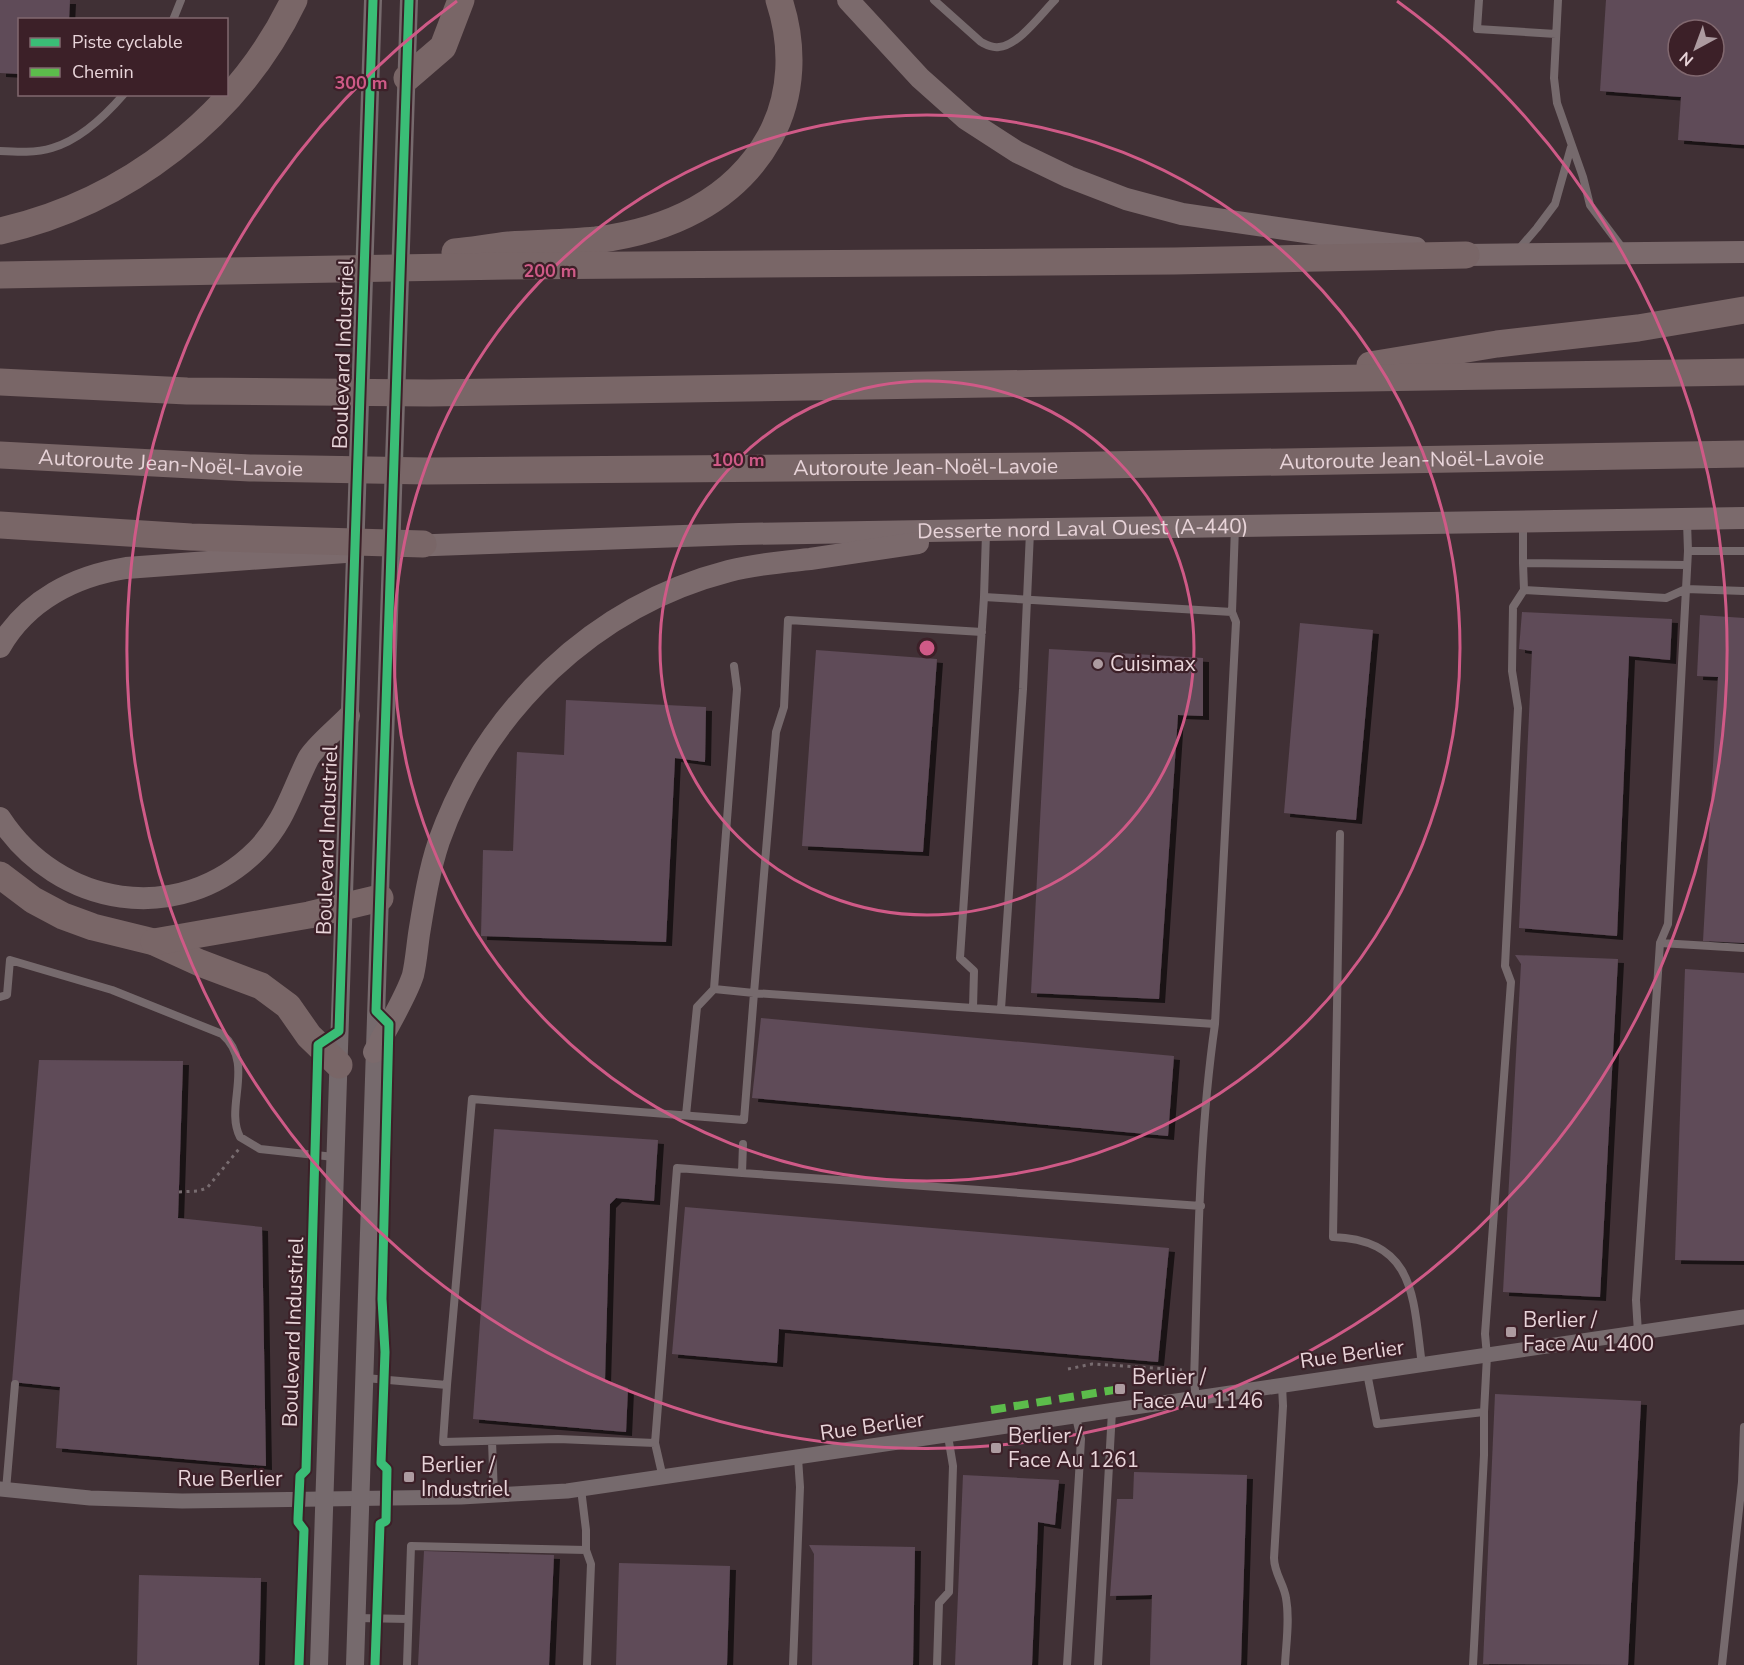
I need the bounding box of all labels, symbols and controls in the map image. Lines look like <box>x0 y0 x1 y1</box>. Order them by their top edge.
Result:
legend <box>18 18 228 96</box>
north arrow <box>1666 18 1726 78</box>
text: Piste cyclable <box>72 30 183 54</box>
text: N <box>1675 46 1699 71</box>
text: Chemin <box>72 60 134 84</box>
text: 300 m <box>334 71 388 95</box>
street label: Boulevard Industriel <box>326 258 360 449</box>
text: 200 m <box>523 259 577 283</box>
street label: Autoroute Jean-Noël-Lavoie <box>38 443 303 483</box>
street label: Autoroute Jean-Noël-Lavoie <box>1279 443 1544 476</box>
text: 100 m <box>711 448 765 472</box>
street label: Autoroute Jean-Noël-Lavoie <box>793 452 1058 482</box>
street label: Desserte nord Laval Ouest (A-440) <box>917 512 1249 545</box>
centre of rings <box>917 638 937 658</box>
place label: Cuisimax <box>1110 650 1196 678</box>
marker: Cuisimax <box>1091 657 1105 671</box>
street label: Boulevard Industriel <box>310 744 344 935</box>
street label: Boulevard Industriel <box>276 1236 310 1427</box>
place label: Berlier / Face Au 1400 <box>1523 1306 1654 1358</box>
marker: Berlier / Face Au 1400 <box>1504 1325 1518 1339</box>
street label: Rue Berlier <box>1298 1333 1406 1375</box>
place label: Berlier / Face Au 1146 <box>1132 1363 1263 1415</box>
marker: Berlier / Face Au 1146 <box>1113 1382 1127 1396</box>
street label: Rue Berlier <box>818 1405 926 1447</box>
place label: Berlier / Face Au 1261 <box>1008 1422 1139 1474</box>
marker: Berlier / Face Au 1261 <box>989 1441 1003 1455</box>
place label: Berlier / Industriel <box>421 1451 510 1503</box>
street label: Rue Berlier <box>177 1465 283 1493</box>
marker: Berlier / Industriel <box>402 1470 416 1484</box>

